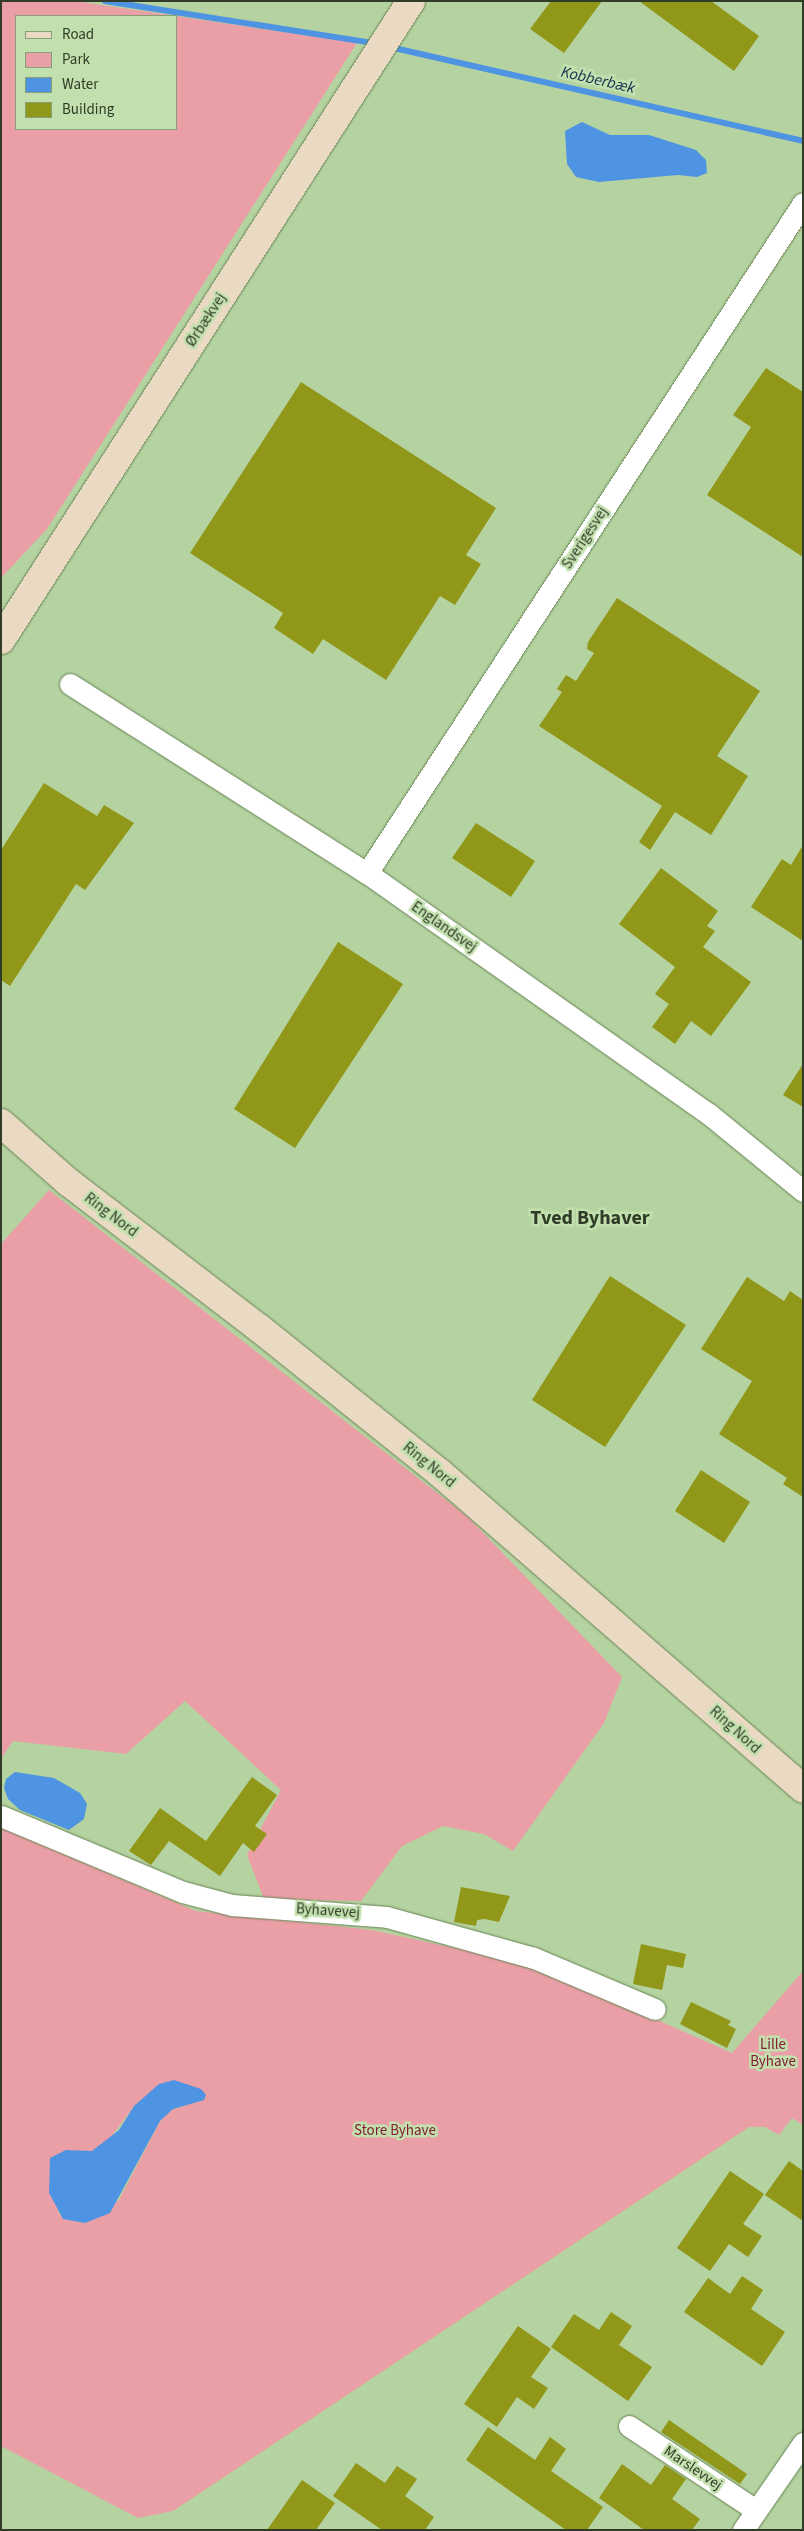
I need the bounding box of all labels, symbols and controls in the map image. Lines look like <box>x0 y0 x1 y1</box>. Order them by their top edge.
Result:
legend <box>15 15 178 130</box>
text: Road <box>62 24 94 45</box>
text: Park <box>62 49 90 70</box>
water label: Kobberbæk <box>559 62 637 98</box>
text: Water <box>62 74 98 95</box>
text: Building <box>62 99 114 120</box>
street label: Ørbækvej <box>182 290 230 350</box>
street label: Sverigesvej <box>558 504 612 572</box>
street label: Englandsvej <box>408 898 480 956</box>
street label: Ring Nord <box>81 1189 141 1241</box>
district label: Tved Byhaver <box>530 1206 650 1230</box>
street label: Ring Nord <box>399 1438 459 1492</box>
street label: Ring Nord <box>706 1703 764 1757</box>
street label: Byhavevej <box>295 1900 361 1922</box>
park label: Lille Byhave <box>750 2035 796 2070</box>
park label: Store Byhave <box>354 2122 436 2140</box>
street label: Marslevvej <box>660 2442 726 2494</box>

